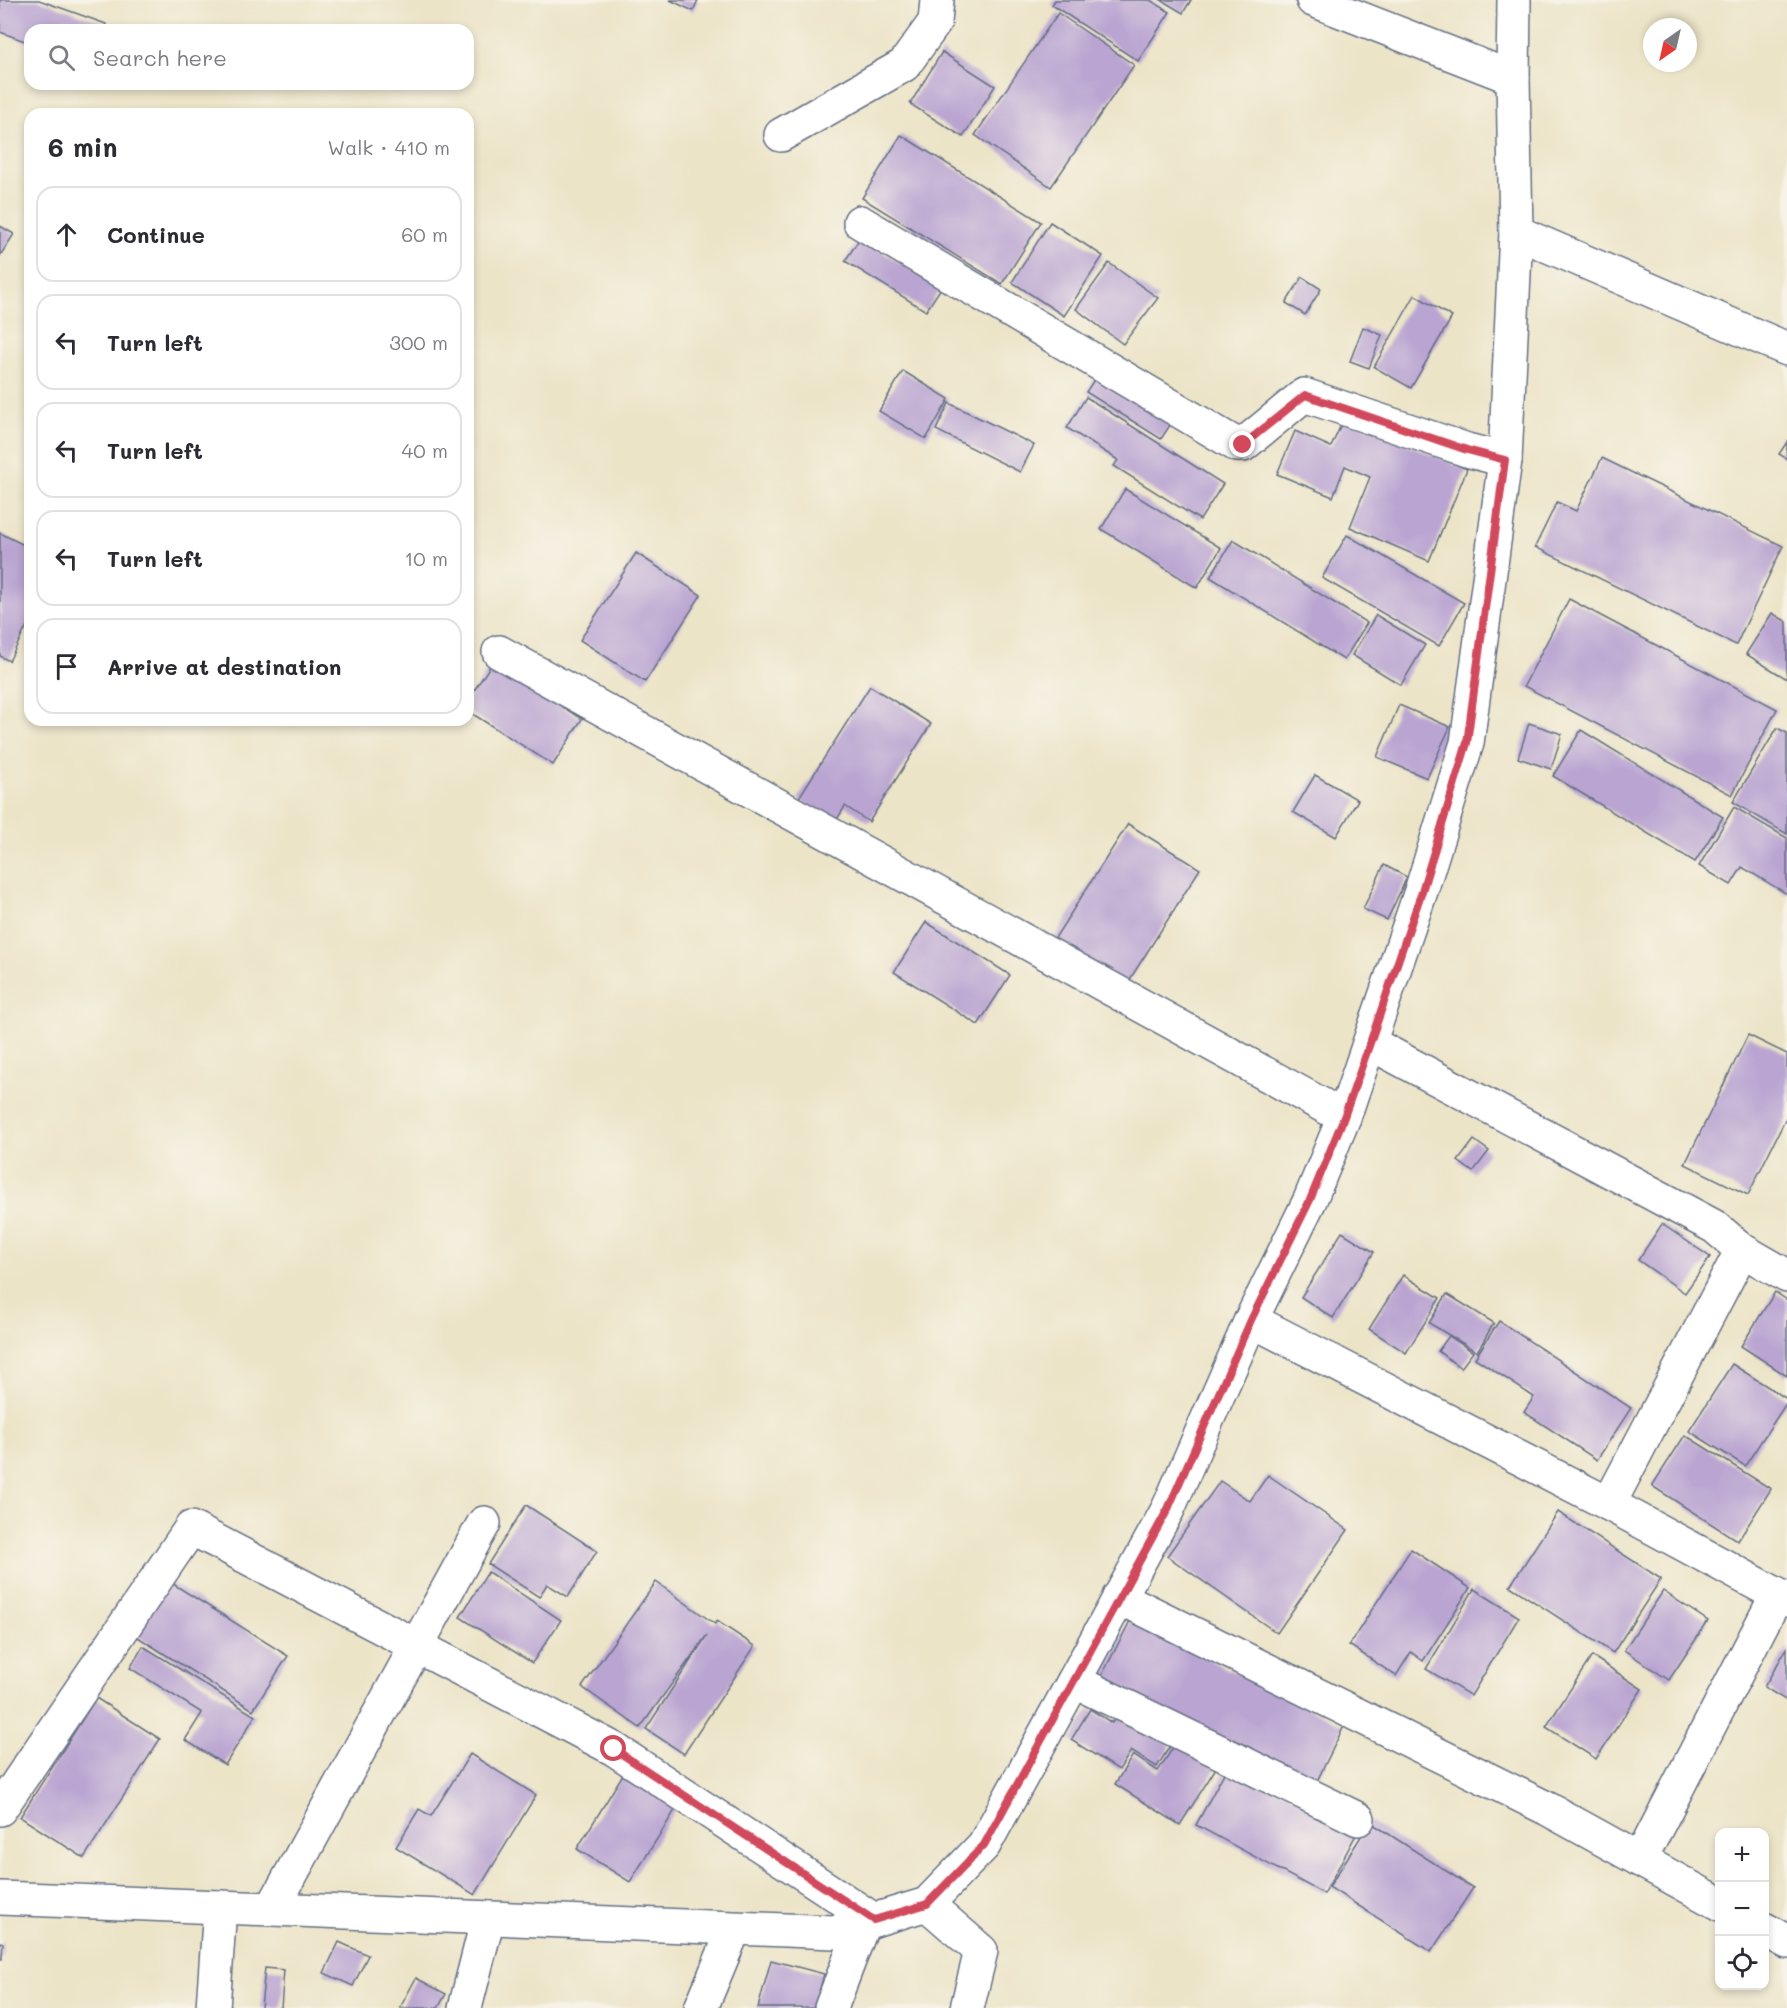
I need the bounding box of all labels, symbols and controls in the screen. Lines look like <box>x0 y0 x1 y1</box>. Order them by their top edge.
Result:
north arrow <box>1643 18 1697 72</box>
search box <box>24 24 474 90</box>
icon: search <box>45 41 78 74</box>
text: Search here <box>93 43 227 72</box>
text: 6 min <box>48 130 117 164</box>
text: Walk · 410 m <box>327 134 450 160</box>
icon: ahead <box>50 218 83 251</box>
text: Continue <box>107 220 205 249</box>
text: 60 m <box>401 221 448 247</box>
icon: left <box>50 326 83 359</box>
text: Turn left <box>107 328 203 357</box>
text: 300 m <box>389 329 448 355</box>
route end <box>1229 431 1255 457</box>
icon: left <box>50 434 83 467</box>
text: Turn left <box>107 436 203 465</box>
text: 40 m <box>402 437 448 463</box>
icon: left <box>50 542 83 575</box>
text: Turn left <box>107 544 203 573</box>
text: 10 m <box>404 545 448 571</box>
icon: arrive <box>50 650 83 683</box>
text: Arrive at destination <box>107 652 342 681</box>
route start <box>600 1735 626 1761</box>
map controls <box>1715 1828 1769 1990</box>
button: + <box>1715 1828 1769 1882</box>
button: − <box>1715 1882 1769 1936</box>
button: locate <box>1715 1936 1769 1990</box>

